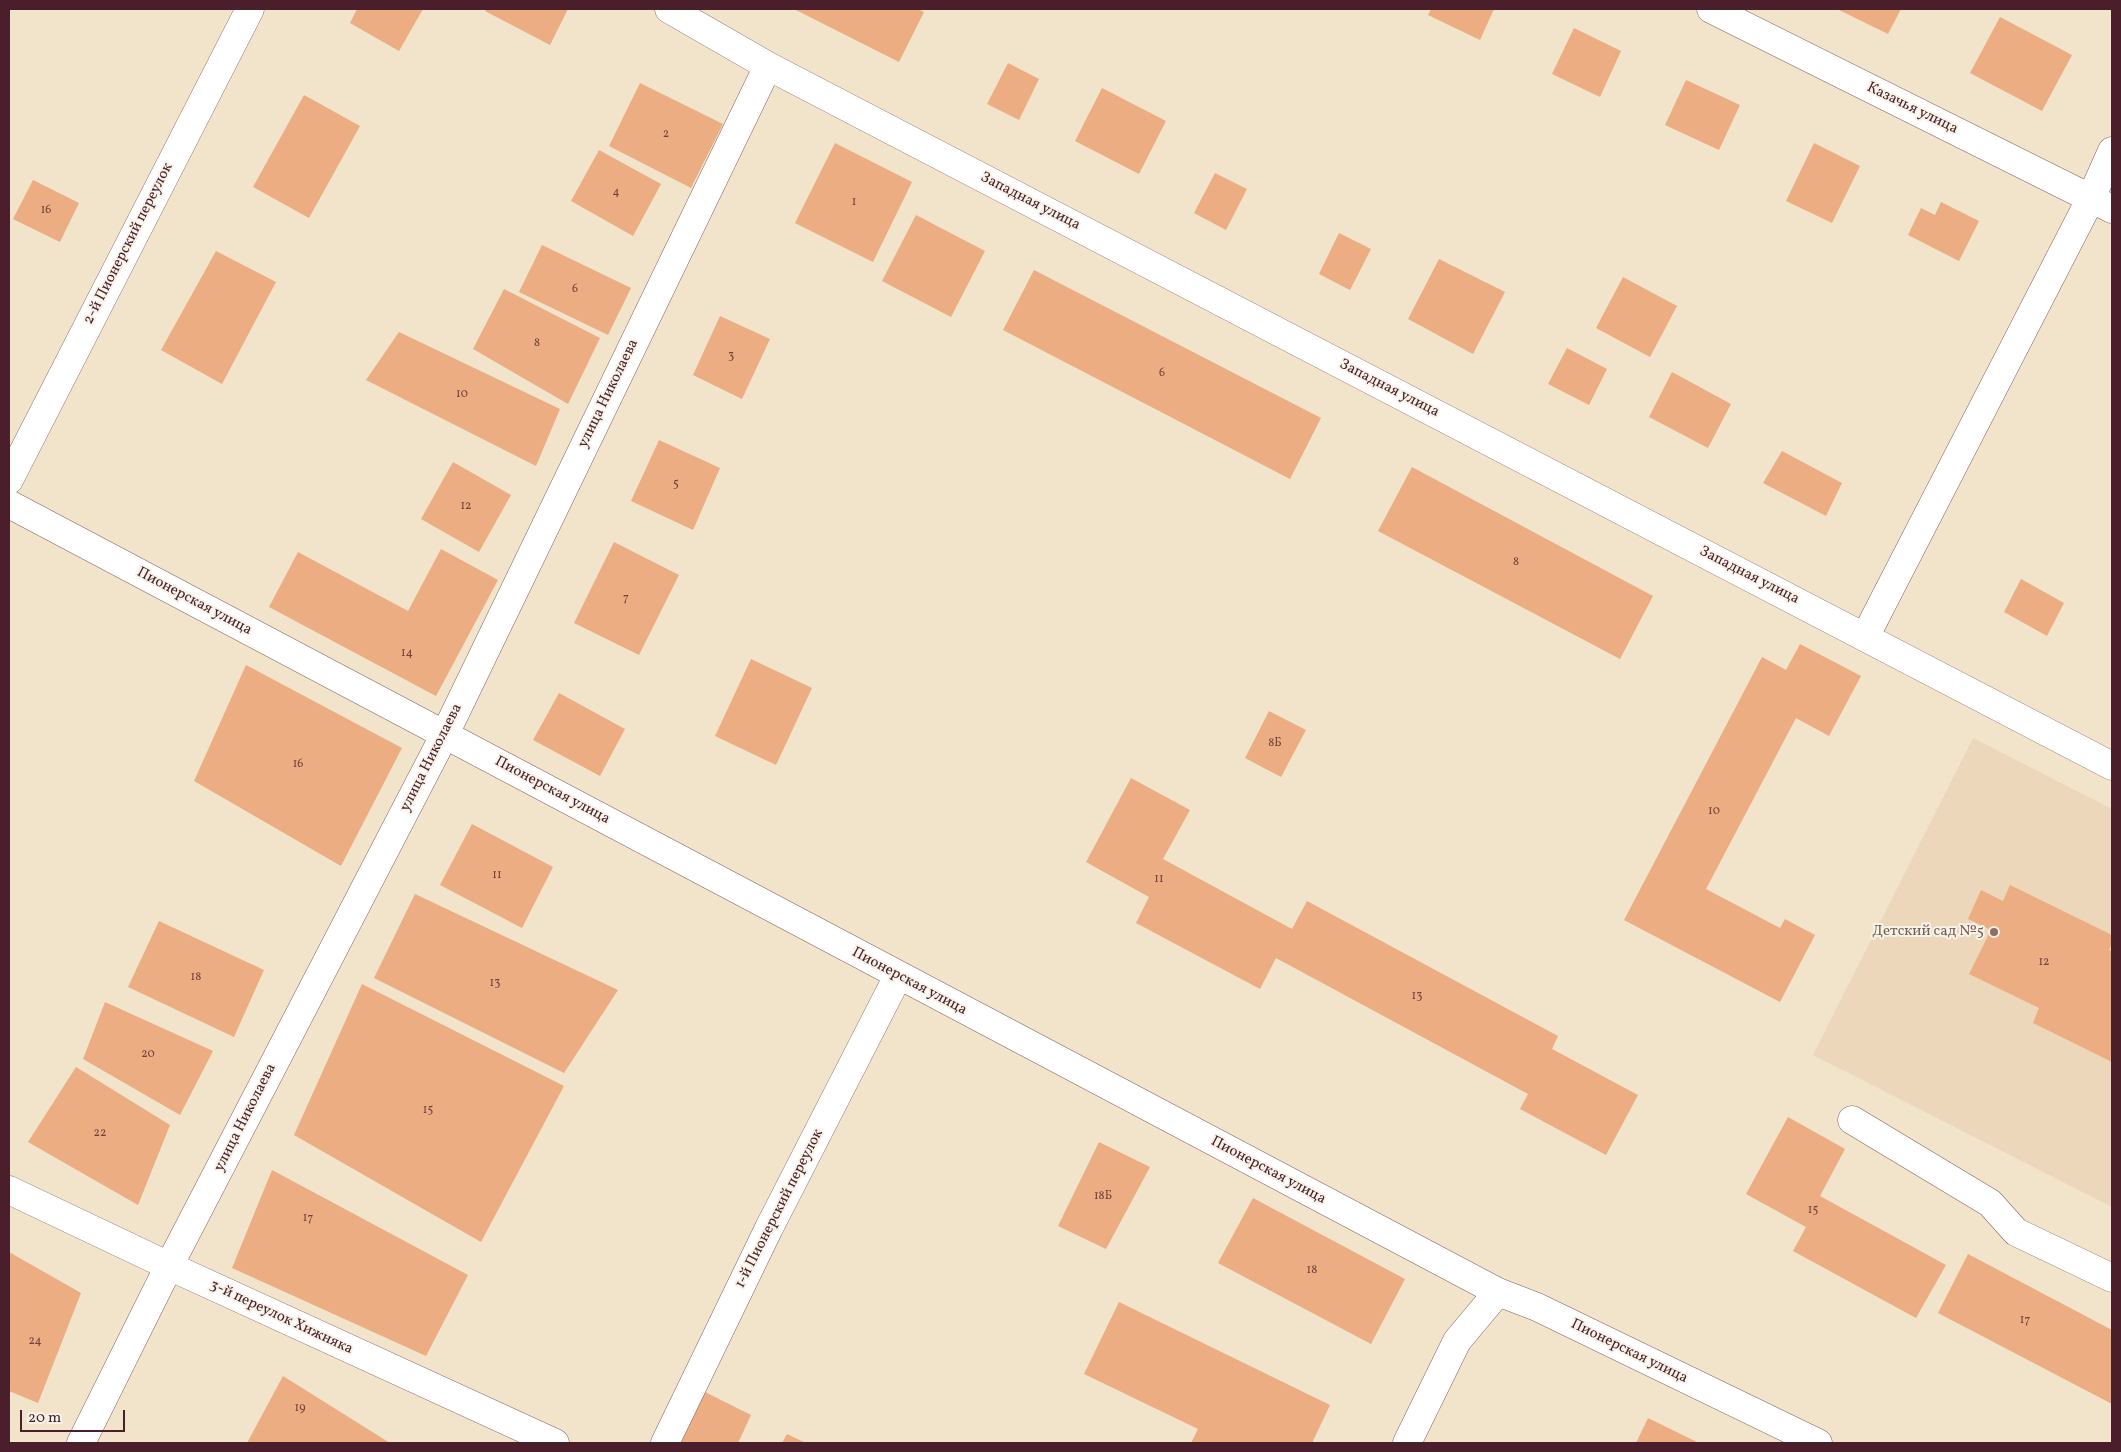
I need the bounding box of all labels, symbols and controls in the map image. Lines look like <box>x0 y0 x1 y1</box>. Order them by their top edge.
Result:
street label: Казачья улица <box>1863 79 1961 139</box>
house number: 2 <box>663 128 669 142</box>
street label: 2-й Пионерский переулок <box>80 160 178 328</box>
street label: Западная улица <box>977 169 1083 235</box>
house number: 4 <box>612 186 620 200</box>
house number: 1 <box>852 196 856 210</box>
house number: 16 <box>41 204 51 218</box>
house number: 6 <box>572 283 578 297</box>
house number: 8 <box>534 337 540 351</box>
street label: улица Николаева <box>575 337 643 451</box>
house number: 3 <box>728 350 734 364</box>
street label: Западная улица <box>1336 356 1442 422</box>
house number: 6 <box>1159 367 1165 381</box>
house number: 10 <box>456 388 468 402</box>
house number: 5 <box>673 478 679 492</box>
house number: 12 <box>460 500 472 514</box>
street label: Западная улица <box>1696 543 1802 609</box>
house number: 8 <box>1513 556 1519 570</box>
street label: Пионерская улица <box>133 564 255 640</box>
house number: 7 <box>623 592 629 606</box>
house number: 14 <box>401 647 413 661</box>
street label: улица Николаева <box>397 701 467 815</box>
house number: 8Б <box>1268 737 1282 751</box>
street label: Пионерская улица <box>491 753 613 829</box>
house number: 16 <box>293 758 303 772</box>
house number: 10 <box>1708 805 1720 819</box>
house number: 11 <box>492 869 502 883</box>
house number: 11 <box>1154 873 1164 887</box>
place label: Детский сад №5 <box>1872 923 1984 941</box>
marker: Детский сад №5 <box>1988 926 2000 938</box>
street label: Пионерская улица <box>848 944 970 1020</box>
house number: 12 <box>2038 956 2050 970</box>
house number: 18 <box>191 971 201 985</box>
house number: 13 <box>490 977 500 991</box>
house number: 13 <box>1412 990 1422 1004</box>
house number: 20 <box>141 1048 155 1062</box>
street label: улица Николаева <box>211 1061 281 1175</box>
house number: 15 <box>423 1104 433 1118</box>
street label: 1-й Пионерский переулок <box>732 1126 828 1292</box>
house number: 22 <box>94 1127 106 1141</box>
street label: Пионерская улица <box>1207 1133 1329 1209</box>
house number: 18Б <box>1094 1190 1112 1204</box>
house number: 15 <box>1808 1204 1818 1218</box>
house number: 17 <box>303 1212 313 1226</box>
house number: 18 <box>1307 1264 1317 1278</box>
street label: 3-й переулок Хижняка <box>207 1277 355 1359</box>
house number: 17 <box>2020 1314 2030 1328</box>
street label: Пионерская улица <box>1568 1316 1690 1388</box>
house number: 24 <box>28 1335 42 1349</box>
scale bar <box>22 1400 128 1432</box>
house number: 19 <box>295 1402 305 1416</box>
text: 20 m <box>28 1408 61 1429</box>

